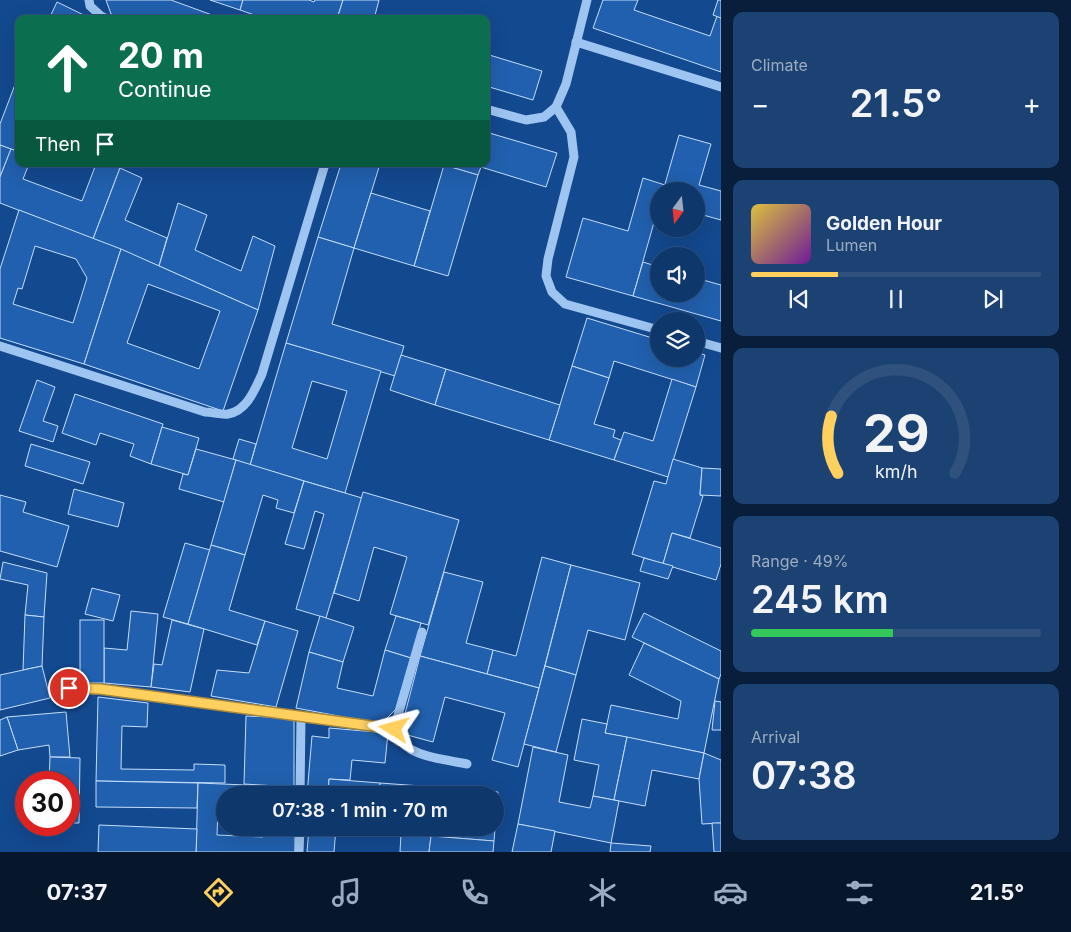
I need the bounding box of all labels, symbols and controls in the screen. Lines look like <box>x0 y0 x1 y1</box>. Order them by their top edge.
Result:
text: 20 m <box>118 34 204 76</box>
icon: ahead <box>35 35 100 100</box>
text: Climate <box>751 55 808 75</box>
text: Continue <box>118 76 212 102</box>
text: 21.5° <box>850 80 942 126</box>
text: − <box>751 87 770 121</box>
text: + <box>1022 87 1041 121</box>
icon: arrive <box>91 130 119 158</box>
text: Then <box>35 133 81 156</box>
north arrow <box>650 182 705 238</box>
map controls <box>650 182 705 367</box>
text: Golden Hour <box>826 212 942 235</box>
text: Lumen <box>826 235 877 255</box>
button: sound <box>650 247 705 302</box>
icon: previous <box>785 285 813 313</box>
icon: pause <box>882 285 910 313</box>
icon: next <box>979 285 1007 313</box>
button: layers <box>650 312 705 367</box>
text: 29 <box>863 402 929 465</box>
text: km/h <box>875 461 917 482</box>
text: Range · 49% <box>751 551 848 571</box>
text: 245 km <box>751 576 889 622</box>
pin <box>48 667 90 709</box>
icon: arrive <box>55 674 83 702</box>
position arrow <box>367 702 419 754</box>
text: Arrival <box>751 727 800 747</box>
text: 07:38 <box>751 752 857 798</box>
speed limit sign: 30 <box>15 771 80 836</box>
text: 07:38 · 1 min · 70 m <box>272 799 448 822</box>
icon: directions <box>201 875 236 910</box>
icon: music <box>329 875 364 910</box>
icon: phone <box>457 875 492 910</box>
icon: climate <box>585 875 620 910</box>
icon: car <box>713 875 748 910</box>
icon: filters <box>842 875 877 910</box>
text: 07:37 <box>47 879 107 905</box>
text: 21.5° <box>970 879 1024 905</box>

